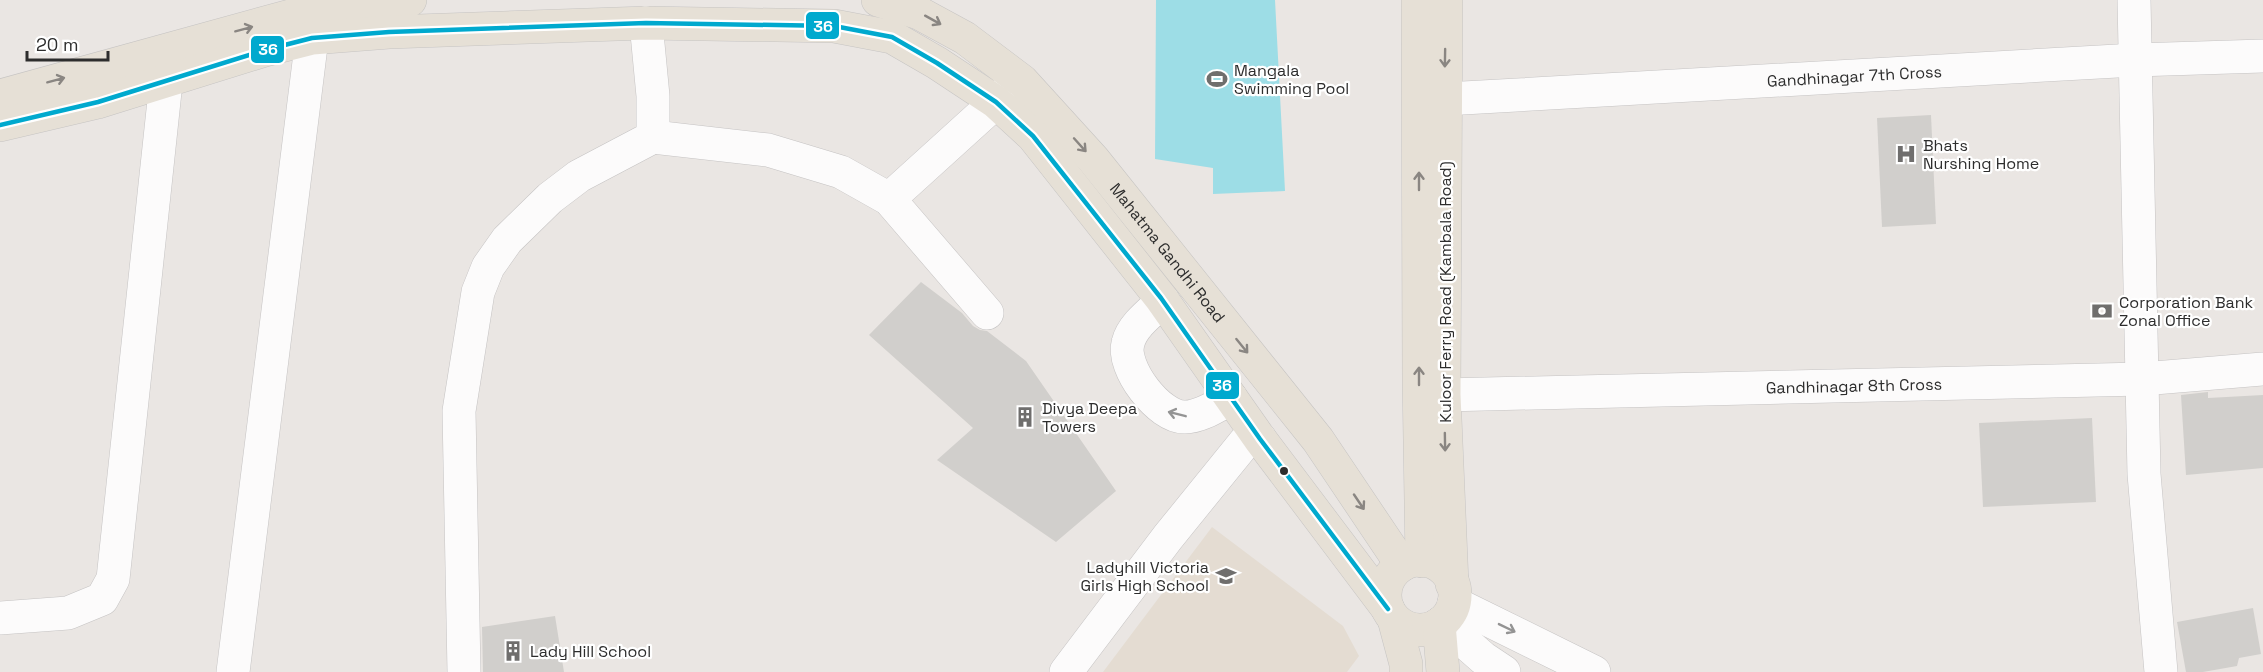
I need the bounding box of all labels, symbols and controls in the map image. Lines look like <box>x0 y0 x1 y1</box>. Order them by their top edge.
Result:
line badge: 36 <box>805 11 840 40</box>
one-way arrow <box>924 14 941 26</box>
text: 36 <box>813 16 833 37</box>
one-way arrow <box>235 22 254 34</box>
scale bar <box>27 24 108 62</box>
text: 20 m <box>36 33 79 56</box>
line badge: 36 <box>250 35 285 64</box>
text: 36 <box>258 39 278 60</box>
one-way arrow <box>1439 48 1451 68</box>
place label: Mangala Swimming Pool <box>1234 60 1349 99</box>
street label: Gandhinagar 7th Cross <box>1766 61 1942 92</box>
sports icon: Mangala Swimming Pool <box>1205 67 1229 91</box>
one-way arrow <box>46 74 65 85</box>
place label: Bhats Nurshing Home <box>1923 135 2039 174</box>
one-way arrow <box>1073 137 1087 152</box>
hospital icon: Bhats Nurshing Home <box>1894 142 1918 166</box>
street label: Kuloor Ferry Road (Kambala Road) <box>1435 161 1456 423</box>
one-way arrow <box>1413 172 1425 192</box>
street label: Mahatma Gandhi Road <box>1105 179 1230 327</box>
place label: Corporation Bank Zonal Office <box>2119 292 2254 331</box>
bank icon: Corporation Bank Zonal Office <box>2090 299 2114 323</box>
one-way arrow <box>1235 338 1248 354</box>
one-way arrow <box>1413 367 1425 387</box>
line badge: 36 <box>1205 371 1240 400</box>
street label: Gandhinagar 8th Cross <box>1766 374 1942 399</box>
text: 36 <box>1212 375 1232 396</box>
place label: Divya Deepa Towers <box>1042 398 1137 437</box>
building icon: Divya Deepa Towers <box>1013 405 1037 429</box>
one-way arrow <box>1168 408 1187 420</box>
one-way arrow <box>1439 432 1451 452</box>
unlabelled marker <box>1278 465 1290 477</box>
one-way arrow <box>1353 493 1366 510</box>
place label: Ladyhill Victoria Girls High School <box>1081 557 1209 596</box>
school or university icon: Ladyhill Victoria Girls High School <box>1214 564 1238 588</box>
one-way arrow <box>1497 623 1515 634</box>
building icon: Lady Hill School <box>501 639 525 663</box>
place label: Lady Hill School <box>530 641 651 662</box>

